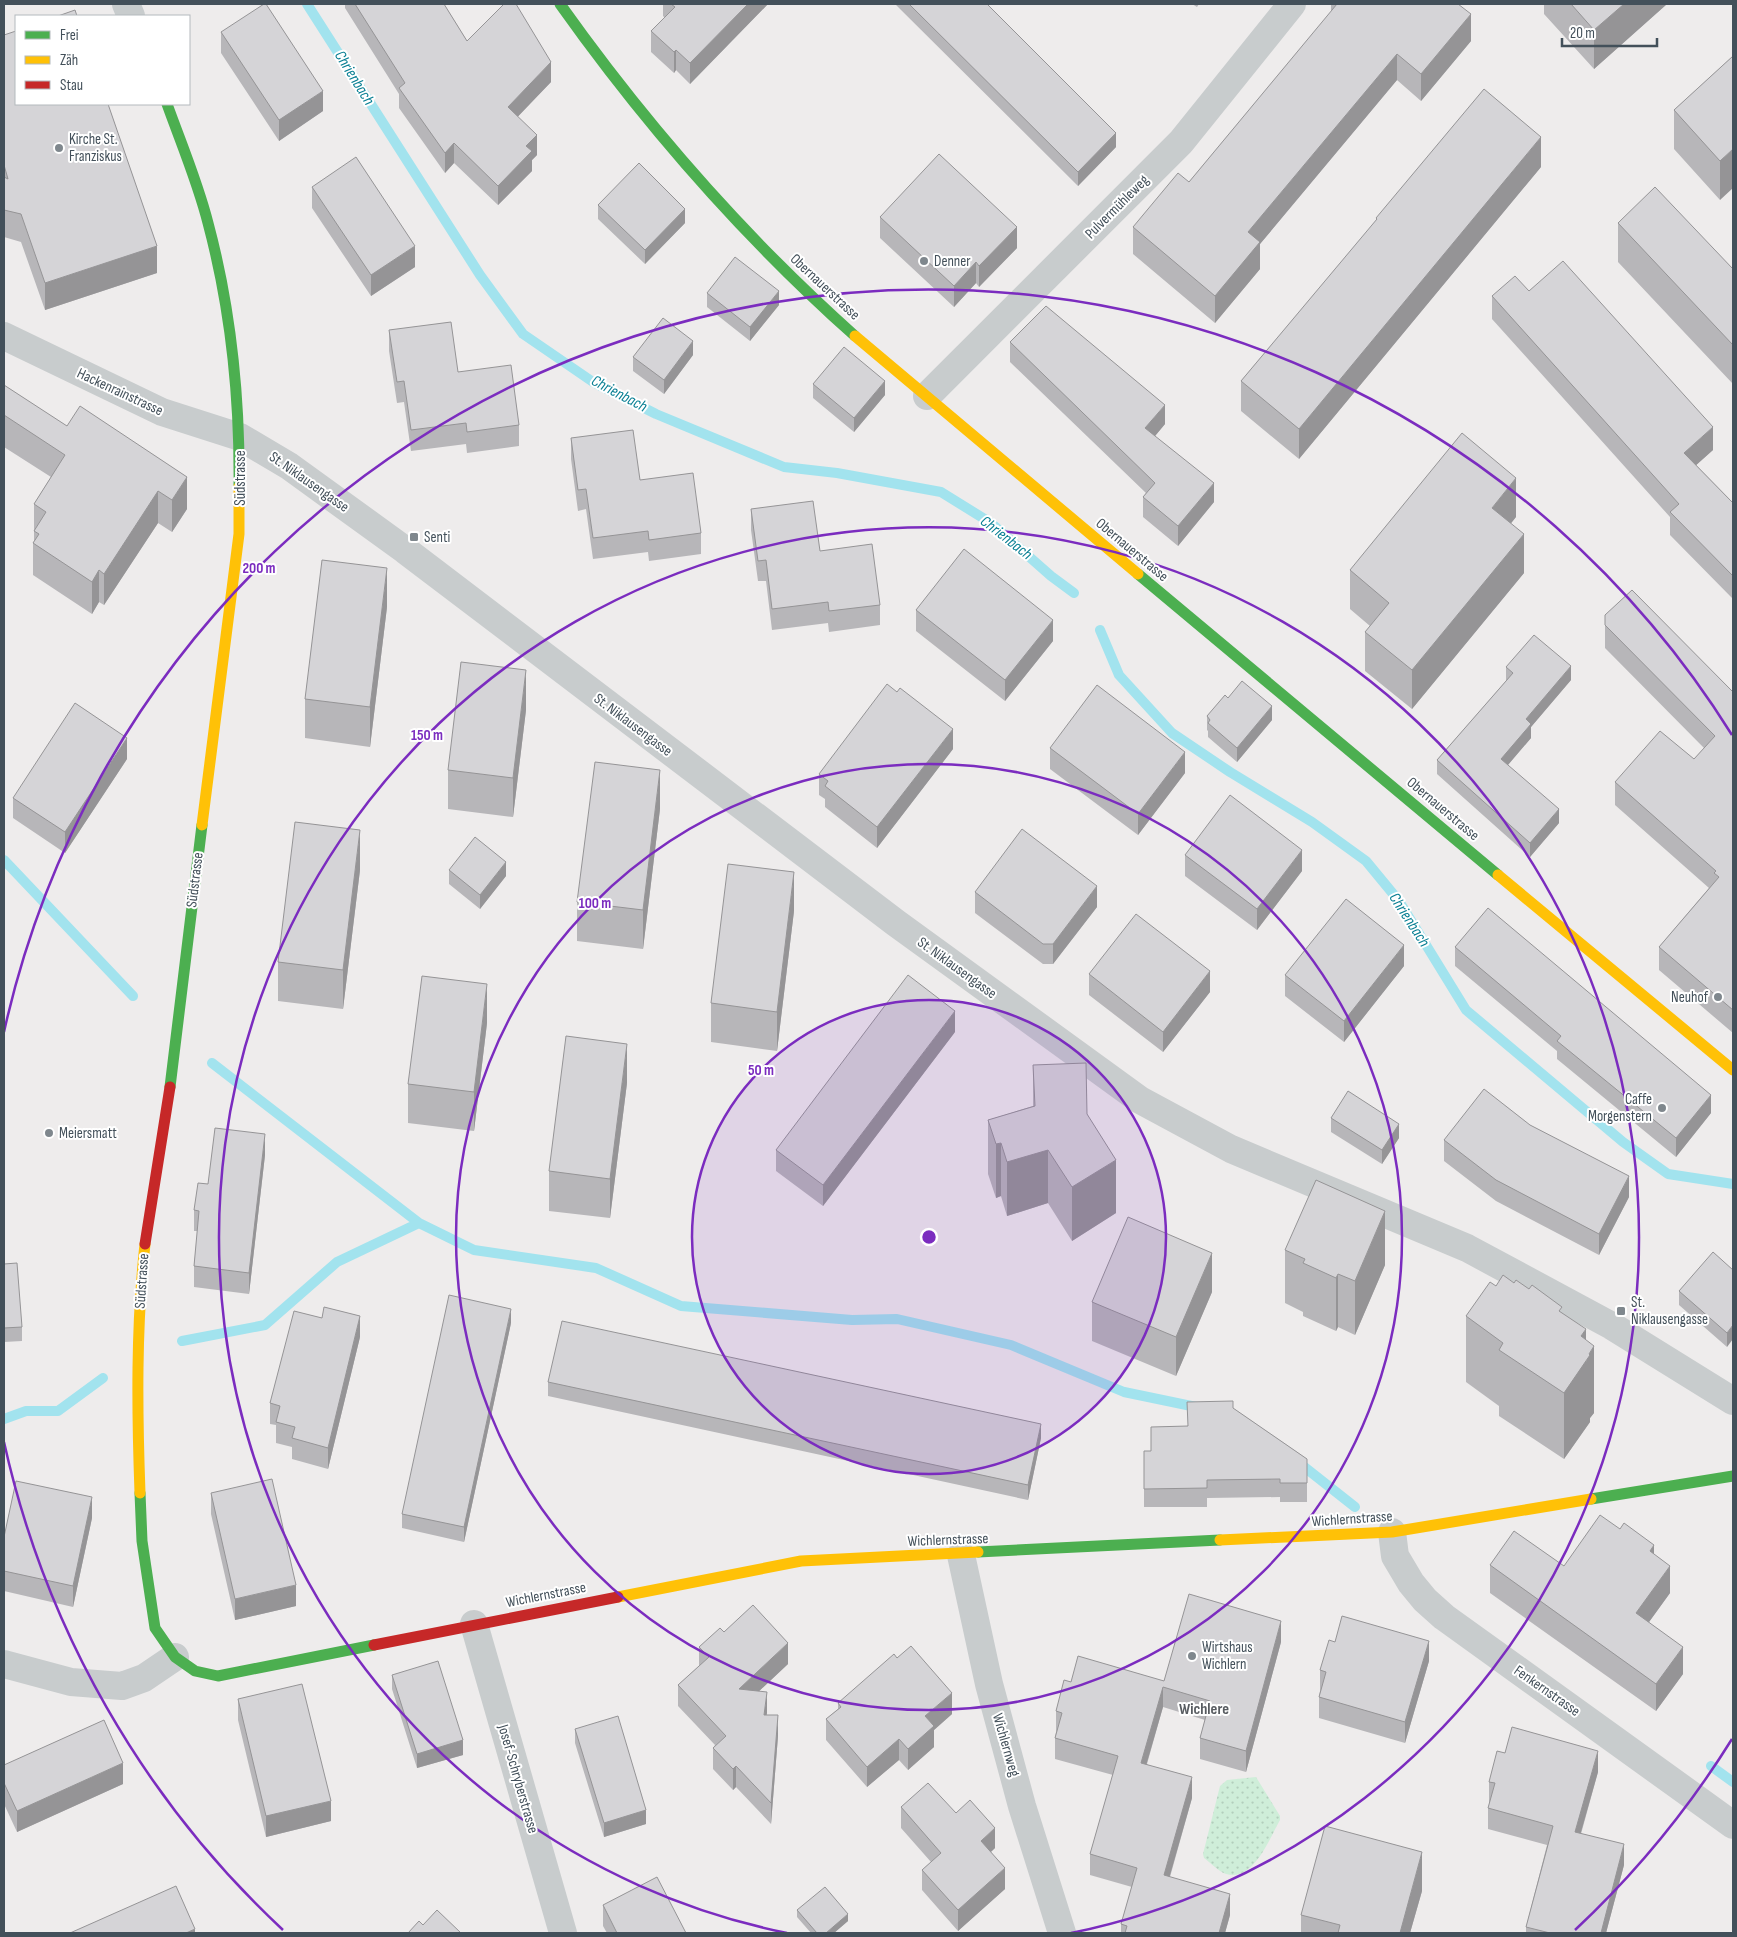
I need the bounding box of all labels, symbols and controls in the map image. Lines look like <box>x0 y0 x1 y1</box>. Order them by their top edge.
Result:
legend <box>15 15 190 105</box>
scale bar <box>1562 15 1657 47</box>
text: 20 m <box>1570 24 1595 43</box>
text: Frei <box>60 26 79 45</box>
water label: Chrienbach <box>330 47 378 109</box>
text: Zäh <box>60 51 78 70</box>
text: Stau <box>60 76 83 95</box>
place label: Kirche St. Franziskus <box>69 130 122 166</box>
marker: Kirche St. Franziskus <box>53 142 65 154</box>
street label: Pulvermühleweg <box>1081 171 1153 243</box>
street label: Obernauerstrasse <box>786 250 864 324</box>
place label: Denner <box>934 252 971 271</box>
marker: Denner <box>918 255 930 267</box>
street label: Hackenrainstrasse <box>74 364 166 420</box>
water label: Chrienbach <box>588 371 650 417</box>
street label: St. Niklausengasse <box>265 447 353 517</box>
street label: Südstrasse <box>231 450 250 506</box>
water label: Chrienbach <box>976 512 1036 564</box>
street label: Obernauerstrasse <box>1092 514 1172 586</box>
place label: Senti <box>424 528 451 547</box>
marker: Senti <box>408 531 420 543</box>
text: 200 m <box>242 559 276 578</box>
street label: St. Niklausengasse <box>590 689 676 761</box>
text: 150 m <box>411 726 443 745</box>
street label: Obernauerstrasse <box>1403 773 1483 845</box>
street label: Südstrasse <box>182 851 208 909</box>
water label: Chrienbach <box>1385 889 1434 951</box>
text: 100 m <box>579 894 611 913</box>
street label: St. Niklausengasse <box>914 933 1000 1003</box>
place label: Neuhof <box>1671 988 1709 1007</box>
marker: Neuhof <box>1712 991 1724 1003</box>
text: 50 m <box>748 1061 774 1080</box>
place label: Caffe Morgenstern <box>1588 1090 1652 1126</box>
marker: Caffe Morgenstern <box>1656 1102 1668 1114</box>
place label: Meiersmatt <box>59 1124 117 1143</box>
marker: Meiersmatt <box>43 1127 55 1139</box>
centre of rings <box>920 1228 938 1246</box>
street label: Südstrasse <box>131 1253 153 1309</box>
place label: St. Niklausengasse <box>1631 1293 1708 1329</box>
marker: St. Niklausengasse <box>1615 1305 1627 1317</box>
street label: Wichlernstrasse <box>1311 1507 1393 1531</box>
street label: Wichlernstrasse <box>907 1529 989 1551</box>
street label: Wichlernstrasse <box>504 1578 588 1612</box>
place label: Wirtshaus Wichlern <box>1202 1638 1253 1674</box>
marker: Wirtshaus Wichlern <box>1186 1650 1198 1662</box>
street label: Fenkernstrasse <box>1510 1661 1584 1721</box>
district label: Wichlere <box>1179 1700 1229 1719</box>
street label: Wichlernweg <box>988 1711 1024 1779</box>
street label: Josef-Schryberstrasse <box>493 1722 543 1836</box>

